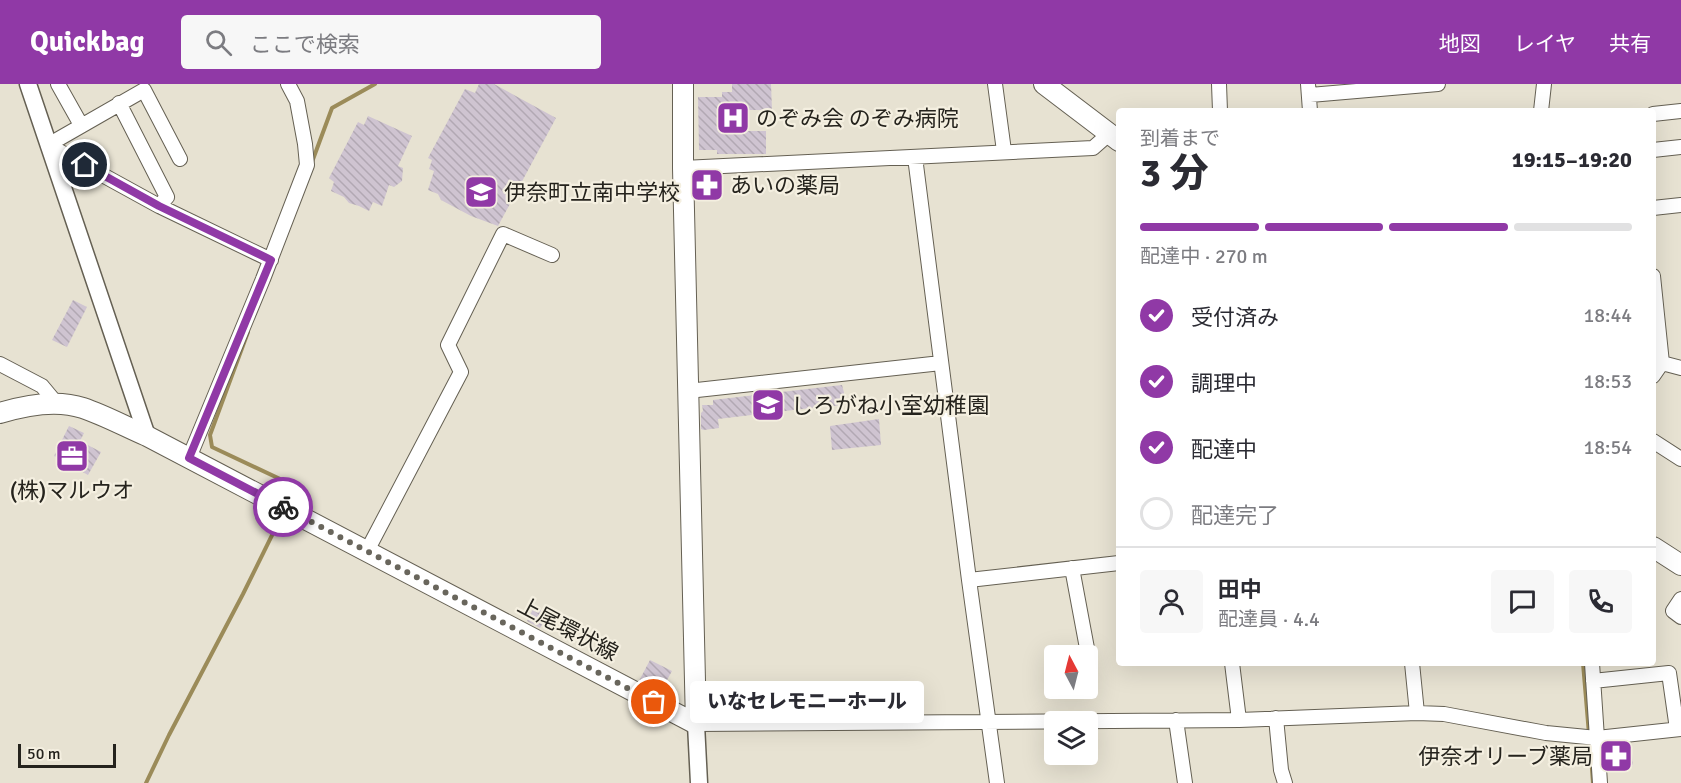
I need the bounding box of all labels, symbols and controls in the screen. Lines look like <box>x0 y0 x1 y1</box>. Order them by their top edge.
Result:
search box <box>181 15 601 69</box>
text: Quickbag <box>30 25 145 59</box>
icon: search <box>202 26 235 59</box>
text: ここで検索 <box>250 31 360 58</box>
text: 地図 <box>1439 31 1481 57</box>
text: レイヤ <box>1514 31 1576 57</box>
text: 共有 <box>1609 31 1651 57</box>
hospital icon: のぞみ会 のぞみ病院 <box>715 100 751 136</box>
place label: のぞみ会 のぞみ病院 <box>756 105 959 132</box>
text: 到着まで <box>1140 126 1220 151</box>
pin <box>59 139 110 190</box>
text: 19:15–19:20 <box>1512 146 1632 173</box>
icon: home <box>68 148 101 181</box>
text: 3 分 <box>1140 149 1209 197</box>
pharmacy icon: あいの薬局 <box>689 167 725 203</box>
place label: あいの薬局 <box>730 172 840 199</box>
school or university icon: 伊奈町立南中学校 <box>463 174 499 210</box>
place label: 伊奈町立南中学校 <box>504 179 680 206</box>
text: 配達中 · 270 m <box>1140 244 1268 269</box>
icon: check <box>1140 299 1173 332</box>
text: 18:44 <box>1583 303 1632 328</box>
text: 受付済み <box>1191 304 1279 331</box>
icon: check <box>1140 365 1173 398</box>
text: 18:53 <box>1583 369 1632 394</box>
text: 調理中 <box>1191 370 1257 397</box>
school or university icon: しろがね小室幼稚園 <box>750 387 786 423</box>
place label: しろがね小室幼稚園 <box>791 392 989 419</box>
icon: check <box>1140 431 1173 464</box>
text: 18:54 <box>1583 435 1632 460</box>
text: 配達中 <box>1191 436 1257 463</box>
office icon: (株)マルウオ <box>54 438 90 474</box>
place label: (株)マルウオ <box>10 477 134 504</box>
courier <box>253 477 313 537</box>
icon: bike <box>267 491 300 524</box>
text: 配達完了 <box>1191 502 1279 529</box>
button: person <box>1140 570 1203 633</box>
button: chat <box>1491 570 1554 633</box>
button: phone <box>1569 570 1632 633</box>
text: 田中 <box>1218 576 1262 603</box>
street label: 上尾環状線 <box>513 591 623 667</box>
text: 配達員 · 4.4 <box>1218 607 1320 632</box>
north arrow <box>1044 645 1098 699</box>
map controls <box>1044 645 1098 765</box>
pin <box>628 676 679 727</box>
callout: いなセレモニーホール <box>690 681 924 723</box>
icon: bag <box>637 685 670 718</box>
text: いなセレモニーホール <box>707 689 907 714</box>
button: layers <box>1044 711 1098 765</box>
pharmacy icon: 伊奈オリーブ薬局 <box>1598 738 1634 774</box>
scale bar <box>18 741 116 768</box>
place label: 伊奈オリーブ薬局 <box>1418 743 1593 770</box>
text: 50 m <box>27 744 61 764</box>

